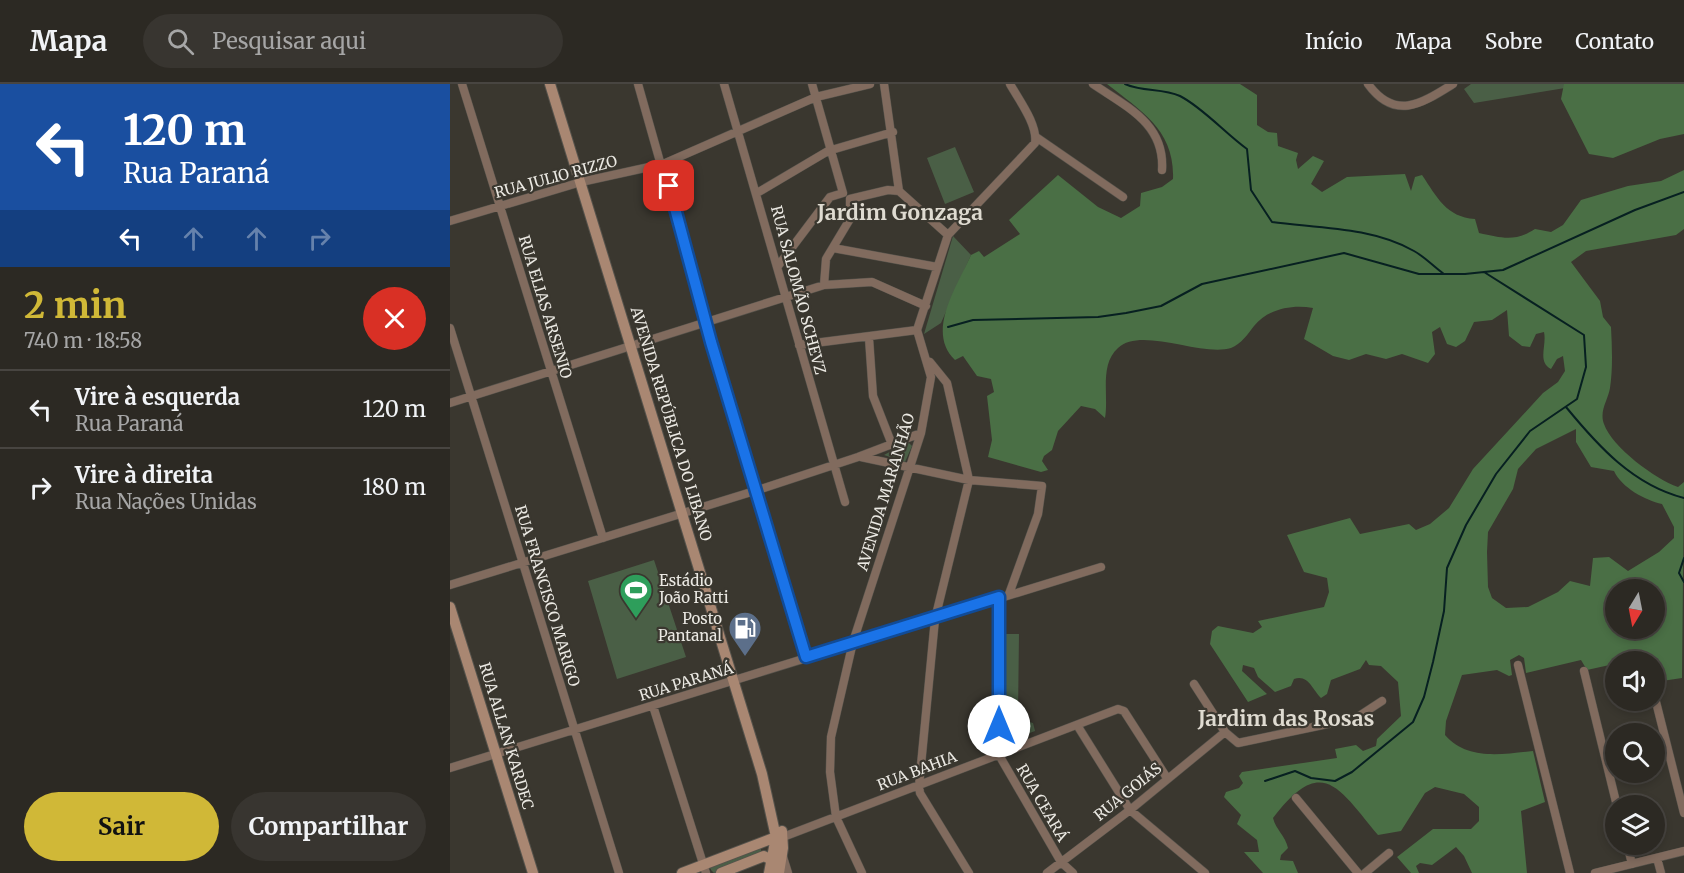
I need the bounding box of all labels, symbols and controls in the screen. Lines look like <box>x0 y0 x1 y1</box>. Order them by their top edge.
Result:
search box <box>143 14 563 68</box>
text: Mapa <box>30 23 107 59</box>
icon: search <box>164 25 197 58</box>
text: Pesquisar aqui <box>212 27 366 55</box>
text: Início <box>1305 28 1363 55</box>
text: Mapa <box>1396 28 1452 55</box>
text: Sobre <box>1485 28 1542 55</box>
text: Contato <box>1575 28 1654 55</box>
text: 120 m <box>123 104 246 156</box>
icon: left <box>24 108 102 186</box>
street label: RUA JULIO RIZZO <box>492 151 619 202</box>
text: Rua Paraná <box>123 156 269 190</box>
pin <box>643 160 694 211</box>
icon: arrive <box>652 169 685 202</box>
district label: Jardim Gonzaga <box>816 199 983 226</box>
street label: RUA SALOMÃO SCHEVZ <box>767 203 830 377</box>
icon: left <box>114 222 147 255</box>
icon: ahead <box>177 222 210 255</box>
icon: ahead <box>240 222 273 255</box>
icon: right <box>303 222 336 255</box>
street label: RUA ELIAS ARSENIO <box>515 233 576 381</box>
text: 2 min <box>24 283 127 328</box>
button: close <box>363 287 426 350</box>
street label: AVENIDA REPÚBLICA DO LIBANO <box>626 303 717 543</box>
text: 740 m · 18:58 <box>24 328 142 353</box>
text: Vire à esquerda <box>75 383 240 411</box>
icon: left <box>24 393 57 426</box>
text: 120 m <box>362 395 426 423</box>
text: Rua Paraná <box>75 411 183 436</box>
street label: AVENIDA MARANHÃO <box>852 411 919 574</box>
text: Vire à direita <box>75 461 213 489</box>
icon: right <box>24 471 57 504</box>
text: 180 m <box>362 473 426 501</box>
text: Rua Nações Unidas <box>75 489 257 514</box>
street label: RUA FRANCISCO MARIGO <box>511 503 584 689</box>
place label: Estádio João Ratti <box>658 571 729 607</box>
sports icon: Estádio João Ratti <box>618 572 654 619</box>
north arrow <box>1605 579 1665 639</box>
map controls <box>1605 579 1665 855</box>
place label: Posto Pantanal <box>658 609 722 645</box>
fuel station icon: Posto Pantanal <box>727 610 763 657</box>
button: sound <box>1605 651 1665 711</box>
street label: RUA PARANÁ <box>636 657 736 705</box>
street label: RUA ALLAN KARDEC <box>475 660 538 812</box>
position arrow <box>967 694 1031 758</box>
district label: Jardim das Rosas <box>1197 705 1374 732</box>
button: search <box>1605 723 1665 783</box>
street label: RUA BAHIA <box>874 747 960 794</box>
street label: RUA GOIÁS <box>1089 758 1165 825</box>
street label: RUA CEARÁ <box>1013 760 1073 845</box>
button: Sair <box>24 792 219 861</box>
button: Compartilhar <box>231 792 426 861</box>
button: layers <box>1605 795 1665 855</box>

